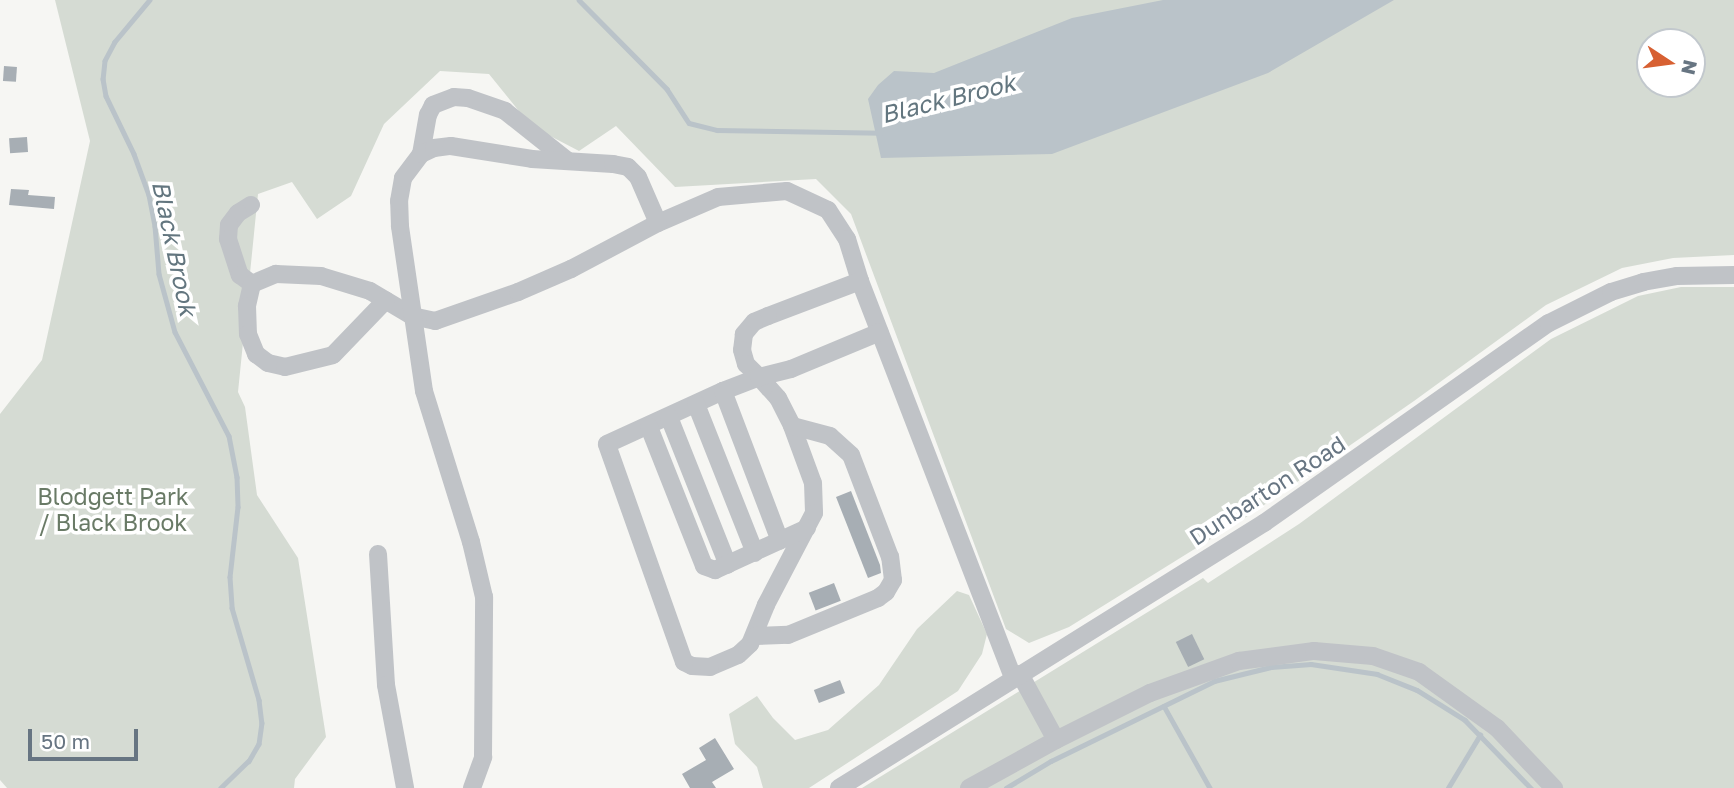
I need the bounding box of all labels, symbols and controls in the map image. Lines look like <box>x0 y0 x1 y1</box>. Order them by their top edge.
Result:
north arrow <box>1636 28 1706 98</box>
text: N <box>1677 58 1703 77</box>
water label: Black Brook <box>878 67 1018 129</box>
water label: Black Brook <box>147 178 203 318</box>
street label: Dunbarton Road <box>1184 429 1350 551</box>
park label: Blodgett Park / Black Brook <box>37 482 189 536</box>
scale bar <box>32 714 142 758</box>
text: 50 m <box>41 728 90 754</box>

